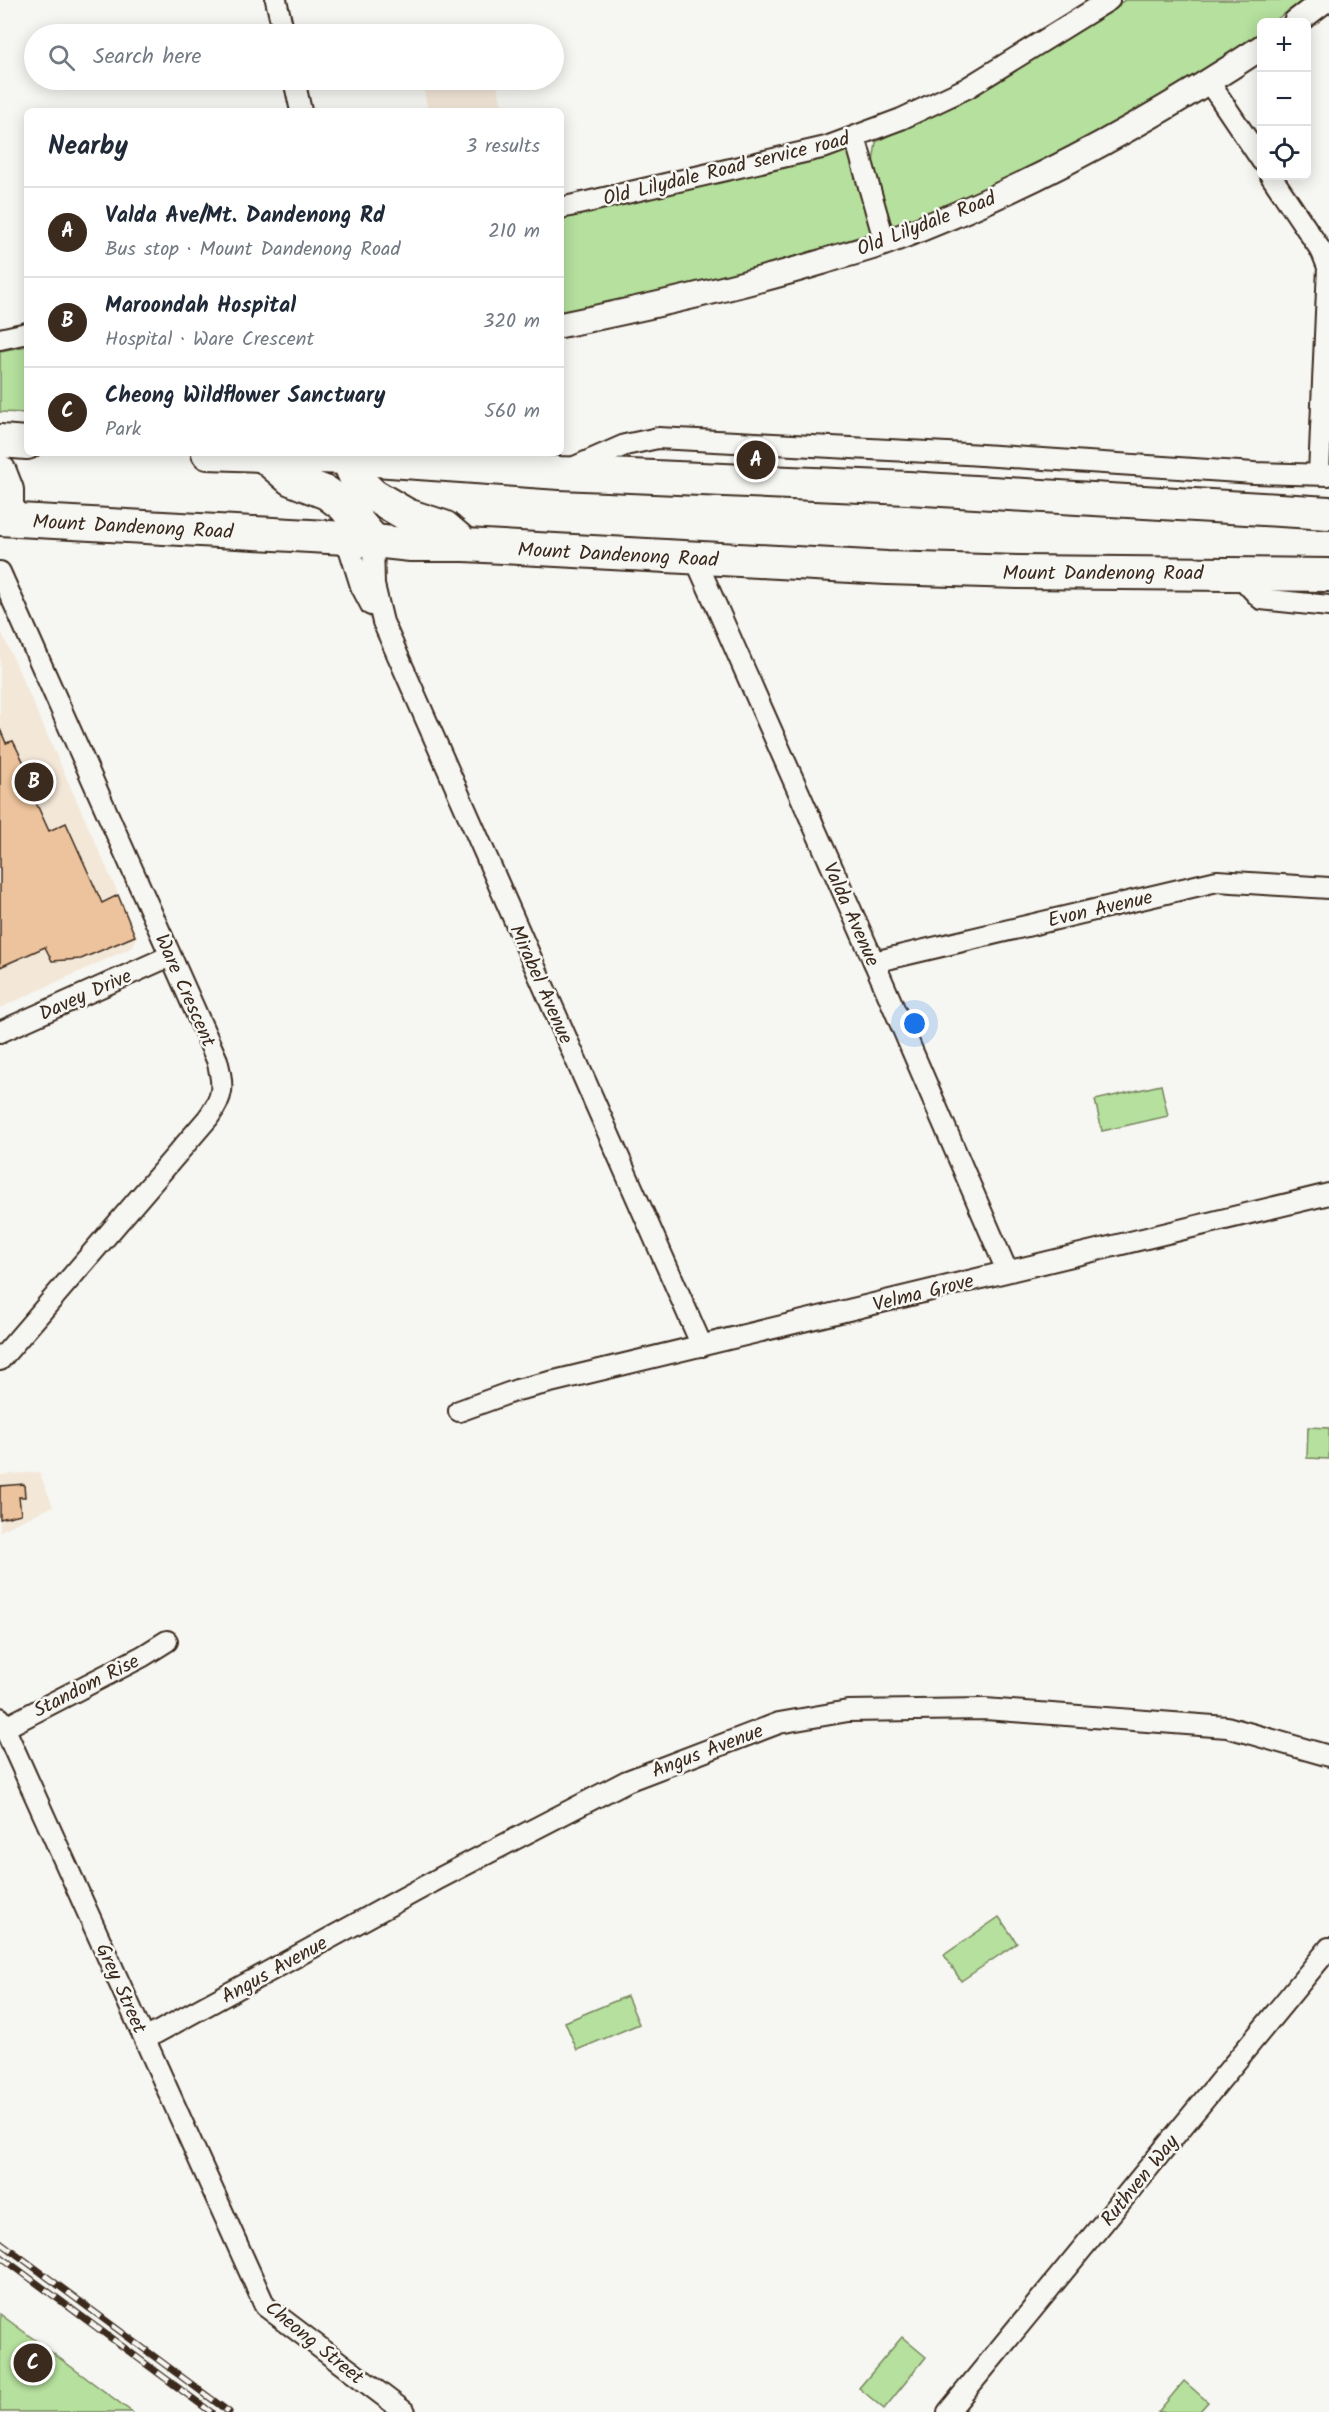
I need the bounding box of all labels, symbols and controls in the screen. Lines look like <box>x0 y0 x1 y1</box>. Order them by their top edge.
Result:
map controls <box>1257 18 1311 180</box>
button: + <box>1257 18 1311 72</box>
search box <box>24 24 564 90</box>
text: Search here <box>93 40 201 75</box>
icon: search <box>45 41 78 74</box>
button: − <box>1257 72 1311 126</box>
street label: Old Lilydale Road service road <box>600 124 854 216</box>
text: Nearby <box>48 126 128 168</box>
button: locate <box>1257 126 1311 180</box>
text: 3 results <box>466 131 540 163</box>
street label: Old Lilydale Road <box>853 183 1002 266</box>
text: Valda Ave/Mt. Dandenong Rd <box>105 199 385 234</box>
text: A <box>61 216 74 248</box>
text: 210 m <box>488 216 540 248</box>
text: Bus stop · Mount Dandenong Road <box>105 234 400 266</box>
text: Maroondah Hospital <box>105 289 296 324</box>
text: B <box>61 306 74 338</box>
text: 320 m <box>483 306 540 338</box>
text: Hospital · Ware Crescent <box>105 324 314 356</box>
text: Cheong Wildflower Sanctuary <box>105 379 385 414</box>
text: C <box>61 396 74 428</box>
text: 560 m <box>484 396 540 428</box>
text: Park <box>105 414 141 446</box>
pin: A <box>736 438 776 482</box>
street label: Mount Dandenong Road <box>32 507 235 549</box>
street label: Mount Dandenong Road <box>517 535 720 577</box>
street label: Mount Dandenong Road <box>1003 558 1204 590</box>
pin: B <box>15 760 54 804</box>
street label: Valda Avenue <box>813 858 887 972</box>
street label: Evon Avenue <box>1045 882 1156 938</box>
street label: Mirabel Avenue <box>500 920 581 1050</box>
street label: Ware Crescent <box>145 929 224 1053</box>
street label: Davey Drive <box>34 961 137 1031</box>
your location <box>900 1009 929 1038</box>
street label: Velma Grove <box>870 1266 977 1322</box>
street label: Standom Rise <box>28 1646 146 1727</box>
street label: Angus Avenue <box>647 1716 768 1788</box>
street label: Angus Avenue <box>216 1928 334 2013</box>
street label: Grey Street <box>86 1938 154 2039</box>
street label: Ruthven Way <box>1093 2128 1188 2234</box>
street label: Cheong Street <box>257 2293 371 2394</box>
pin: C <box>14 2340 52 2386</box>

